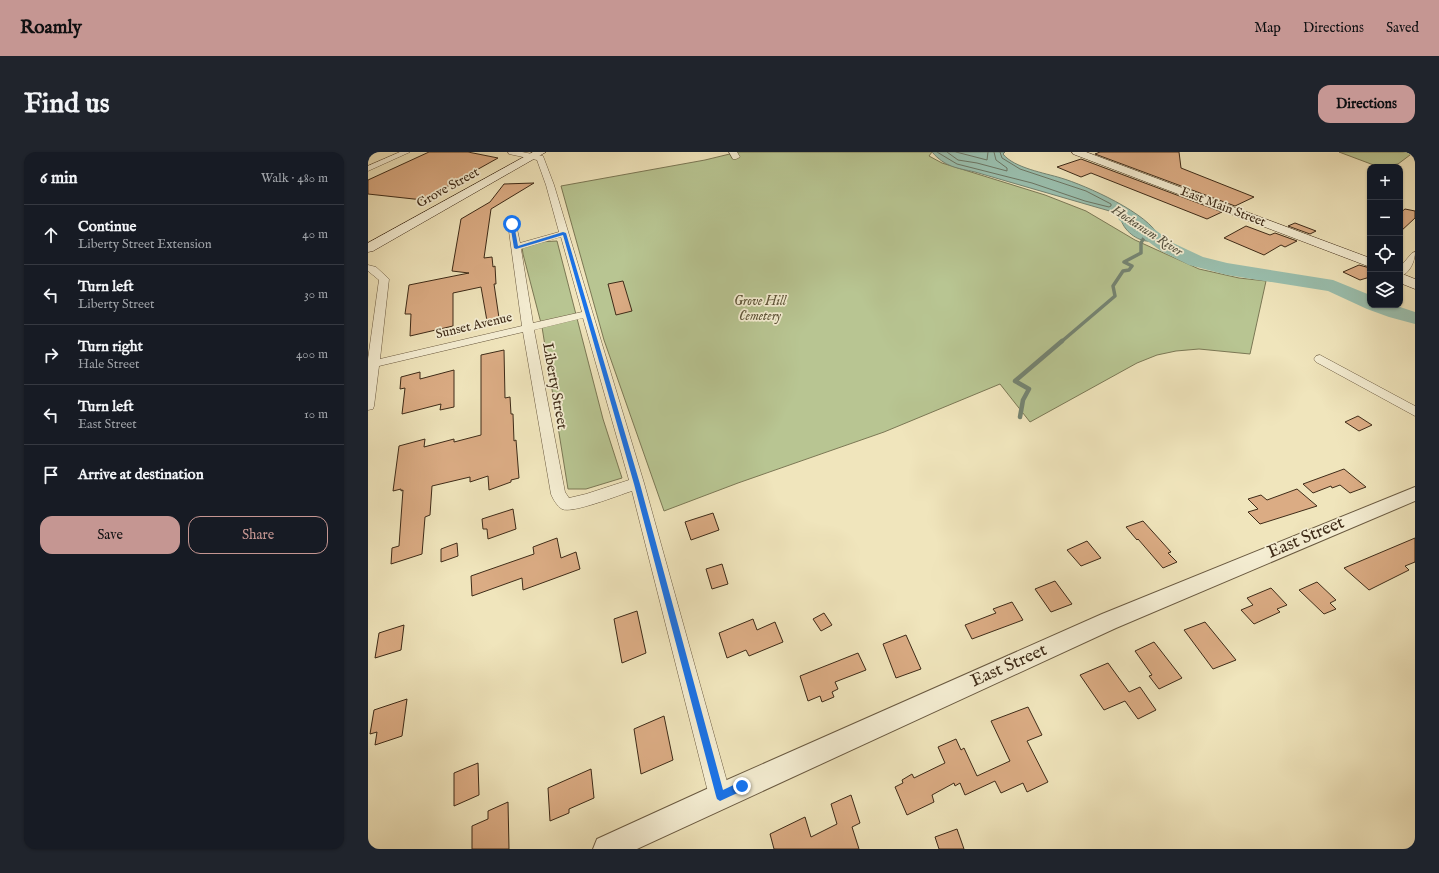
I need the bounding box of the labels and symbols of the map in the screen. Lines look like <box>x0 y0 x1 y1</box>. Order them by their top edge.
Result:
street label: Grove Street <box>414 164 483 212</box>
street label: East Main Street <box>1178 183 1268 231</box>
water label: Hockanum River <box>1107 201 1186 261</box>
route start <box>503 215 521 233</box>
park label: Grove Hill Cemetery <box>734 293 787 325</box>
street label: Sunset Avenue <box>434 309 514 343</box>
street label: Liberty Street <box>538 341 572 431</box>
street label: East Street <box>1264 512 1348 564</box>
street label: East Street <box>967 639 1051 693</box>
route end <box>733 777 751 795</box>

